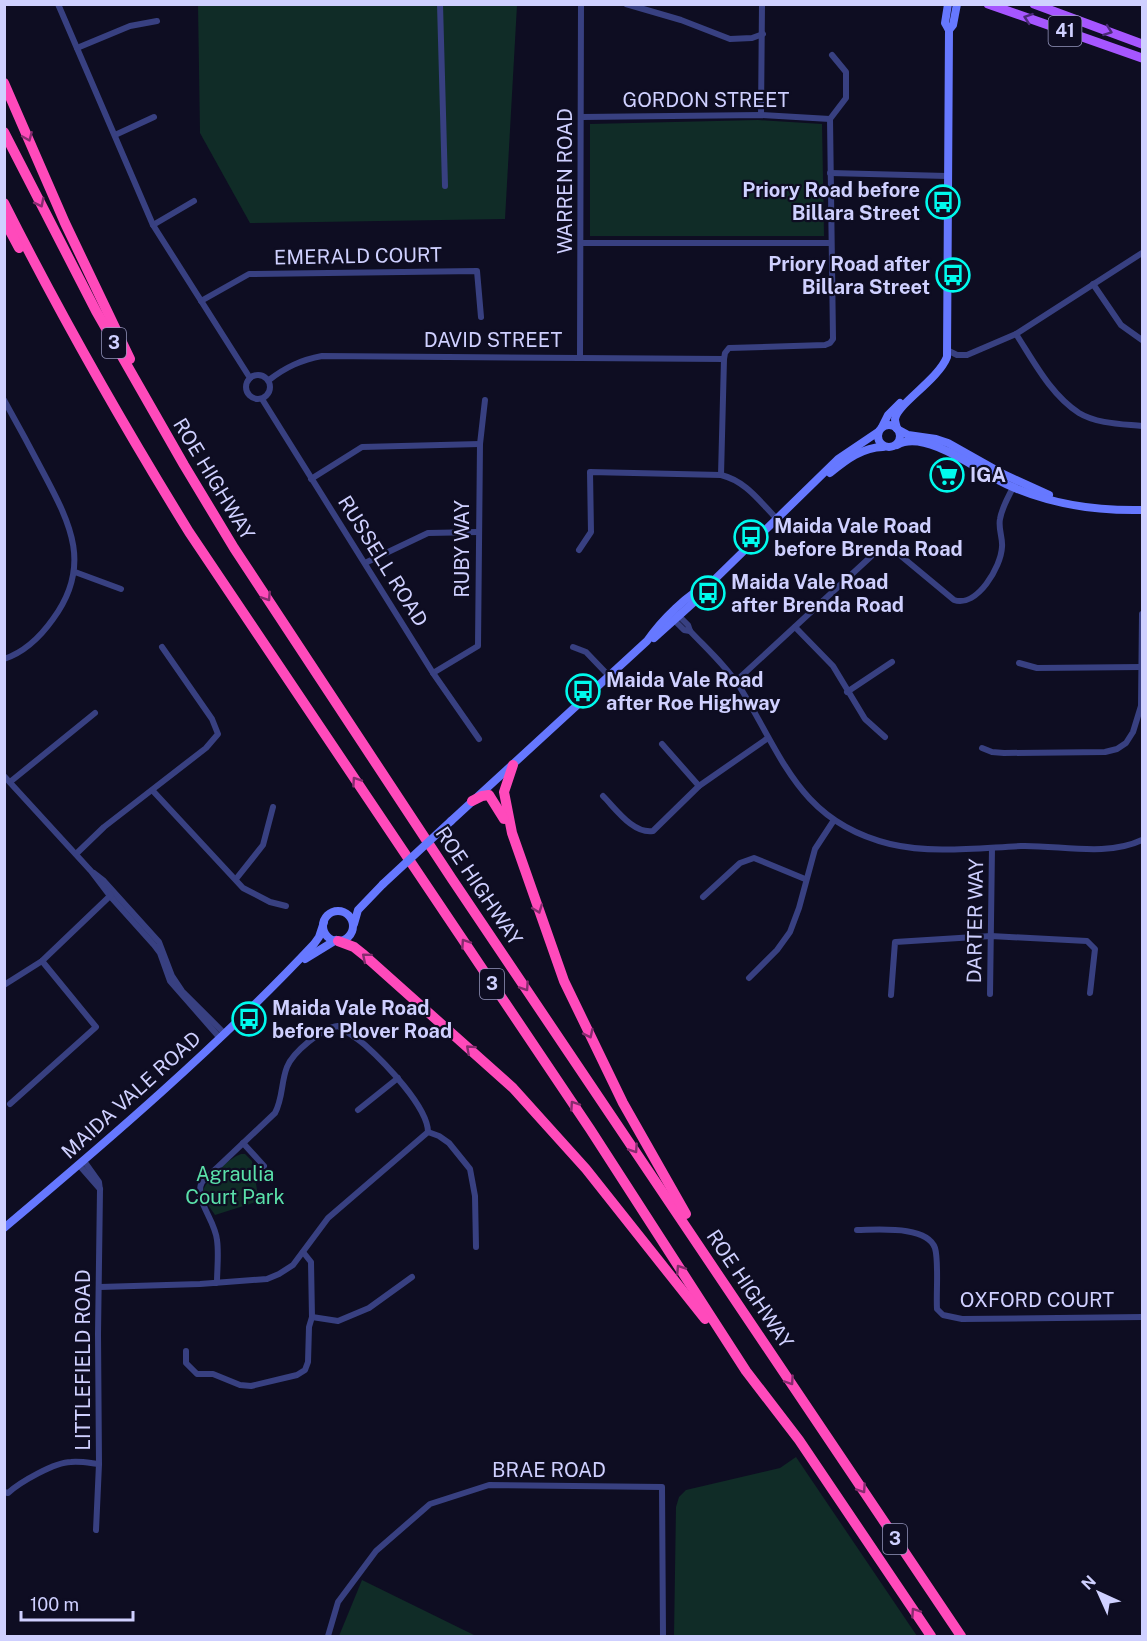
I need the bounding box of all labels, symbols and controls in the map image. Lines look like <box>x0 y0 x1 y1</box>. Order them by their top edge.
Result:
one-way arrow <box>1023 13 1034 26</box>
road number: 41 <box>1048 16 1082 46</box>
one-way arrow <box>1102 24 1113 37</box>
street label: GORDON STREET <box>623 88 790 112</box>
street label: WARREN ROAD <box>553 108 577 254</box>
one-way arrow <box>21 131 33 142</box>
place label: Priory Road before Billara Street <box>742 178 920 225</box>
bus stop icon: Priory Road before Billara Street <box>925 184 961 220</box>
one-way arrow <box>33 197 45 208</box>
street label: EMERALD COURT <box>274 243 442 269</box>
place label: Priory Road after Billara Street <box>768 252 930 299</box>
bus stop icon: Priory Road after Billara Street <box>935 257 971 293</box>
road number: 3 <box>102 328 126 358</box>
street label: DAVID STREET <box>424 328 562 352</box>
street label: ROE HIGHWAY <box>168 414 260 544</box>
supermarket icon: IGA <box>929 457 965 493</box>
place label: IGA <box>970 463 1006 487</box>
street label: RUSSELL ROAD <box>333 491 433 631</box>
street label: RUBY WAY <box>450 500 474 598</box>
place label: Maida Vale Road before Brenda Road <box>774 514 963 561</box>
bus stop icon: Maida Vale Road before Brenda Road <box>733 519 769 555</box>
place label: Maida Vale Road after Brenda Road <box>731 570 904 617</box>
bus stop icon: Maida Vale Road after Brenda Road <box>690 575 726 611</box>
one-way arrow <box>259 591 271 601</box>
place label: Maida Vale Road after Roe Highway <box>606 668 781 715</box>
bus stop icon: Maida Vale Road after Roe Highway <box>565 673 601 709</box>
one-way arrow <box>353 777 364 788</box>
street label: ROE HIGHWAY <box>431 822 527 950</box>
street label: DARTER WAY <box>962 858 988 984</box>
one-way arrow <box>530 903 543 913</box>
one-way arrow <box>461 939 472 950</box>
one-way arrow <box>362 953 373 964</box>
road number: 3 <box>480 969 504 999</box>
one-way arrow <box>518 980 529 991</box>
place label: Maida Vale Road before Plover Road <box>272 996 452 1043</box>
bus stop icon: Maida Vale Road before Plover Road <box>231 1001 267 1037</box>
street label: MAIDA VALE ROAD <box>56 1026 206 1164</box>
one-way arrow <box>582 1027 594 1038</box>
one-way arrow <box>466 1045 477 1056</box>
one-way arrow <box>570 1101 581 1112</box>
one-way arrow <box>627 1142 638 1153</box>
park label: Agraulia Court Park <box>185 1162 285 1209</box>
street label: ROE HIGHWAY <box>702 1225 798 1353</box>
one-way arrow <box>675 1265 687 1275</box>
street label: LITTLEFIELD ROAD <box>71 1269 95 1451</box>
street label: OXFORD COURT <box>960 1288 1114 1312</box>
one-way arrow <box>783 1374 794 1385</box>
street label: BRAE ROAD <box>492 1458 606 1482</box>
one-way arrow <box>855 1483 867 1493</box>
road number: 3 <box>883 1524 907 1554</box>
north arrow <box>1069 1563 1129 1623</box>
text: N <box>1078 1572 1100 1594</box>
scale bar <box>21 1584 134 1622</box>
text: 100 m <box>30 1594 79 1615</box>
one-way arrow <box>911 1608 922 1619</box>

